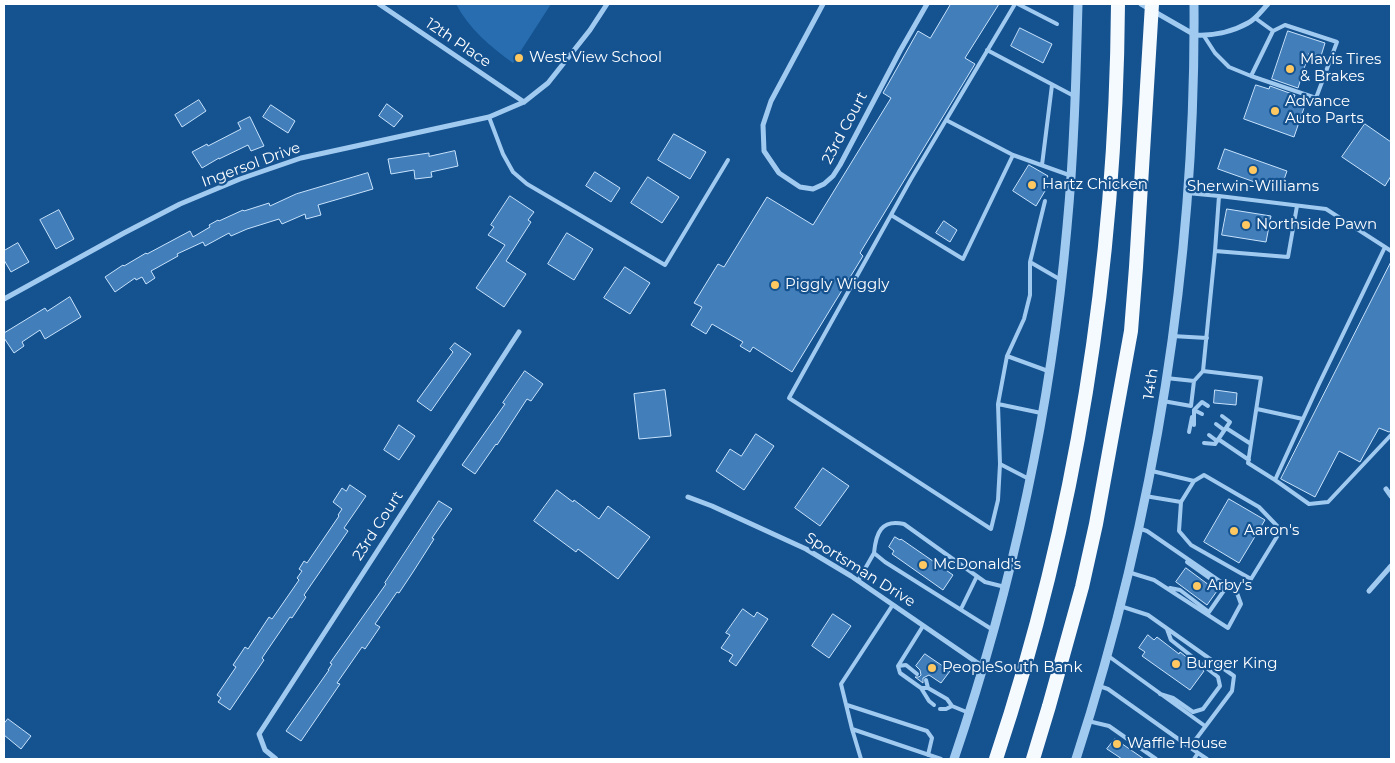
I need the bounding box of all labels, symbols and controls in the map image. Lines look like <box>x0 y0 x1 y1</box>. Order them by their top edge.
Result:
street label: 12th Place <box>422 15 494 71</box>
place label: West View School <box>529 49 662 67</box>
place label: Mavis Tires & Brakes <box>1300 51 1381 86</box>
marker: West View School <box>513 52 525 64</box>
marker: Mavis Tires & Brakes <box>1284 63 1296 75</box>
street label: 23rd Court <box>819 89 871 167</box>
place label: Advance Auto Parts <box>1285 93 1364 128</box>
marker: Advance Auto Parts <box>1269 105 1281 117</box>
street label: Ingersol Drive <box>199 139 303 191</box>
marker: Sherwin-Williams <box>1247 164 1259 176</box>
place label: Hartz Chicken <box>1042 176 1148 194</box>
place label: Sherwin-Williams <box>1187 178 1319 196</box>
marker: Hartz Chicken <box>1026 179 1038 191</box>
place label: Northside Pawn <box>1256 216 1377 234</box>
marker: Northside Pawn <box>1240 219 1252 231</box>
place label: Piggly Wiggly <box>785 276 889 294</box>
marker: Piggly Wiggly <box>769 279 781 291</box>
street label: 14th <box>1140 367 1162 401</box>
street label: 23rd Court <box>349 488 407 564</box>
place label: Aaron's <box>1244 522 1299 540</box>
marker: Aaron's <box>1228 525 1240 537</box>
street label: Sportsman Drive <box>802 529 918 611</box>
place label: McDonald's <box>933 556 1021 574</box>
marker: McDonald's <box>917 559 929 571</box>
place label: Arby's <box>1207 577 1252 595</box>
marker: Arby's <box>1191 580 1203 592</box>
place label: Burger King <box>1186 655 1278 673</box>
marker: Burger King <box>1170 658 1182 670</box>
place label: PeopleSouth Bank <box>942 659 1082 677</box>
marker: PeopleSouth Bank <box>926 662 938 674</box>
place label: Waffle House <box>1127 735 1227 753</box>
marker: Waffle House <box>1111 738 1123 750</box>

